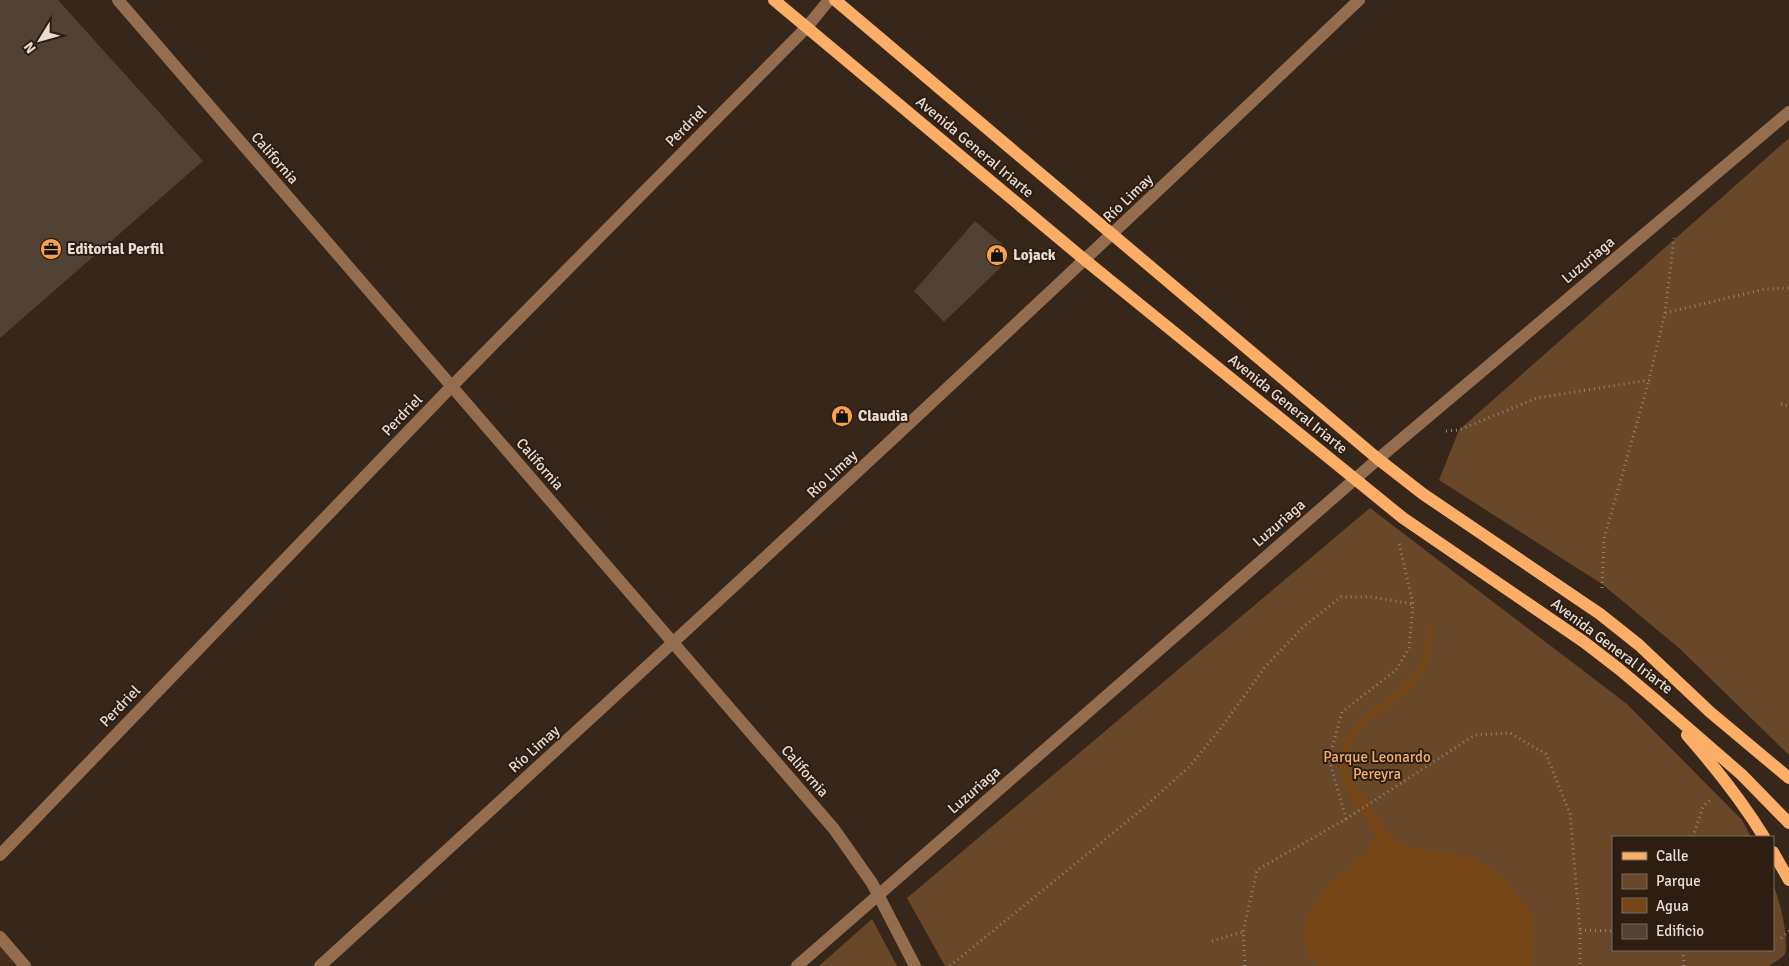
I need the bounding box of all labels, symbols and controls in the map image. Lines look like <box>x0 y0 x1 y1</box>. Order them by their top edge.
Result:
north arrow <box>15 15 65 65</box>
text: N <box>20 39 40 57</box>
street label: Avenida General Iriarte <box>913 93 1037 201</box>
street label: Perdriel <box>662 102 710 150</box>
street label: California <box>248 128 302 188</box>
street label: Río Limay <box>1099 170 1157 226</box>
street label: Luzuriaga <box>1558 233 1618 287</box>
office icon: Editorial Perfil <box>39 237 63 261</box>
place label: Editorial Perfil <box>67 240 164 258</box>
shop icon: Lojack <box>985 243 1009 267</box>
place label: Lojack <box>1013 246 1056 264</box>
street label: Avenida General Iriarte <box>1225 350 1351 458</box>
street label: Perdriel <box>378 391 426 439</box>
shop icon: Claudia <box>830 404 854 428</box>
place label: Claudia <box>858 407 908 425</box>
street label: California <box>513 434 567 494</box>
street label: Río Limay <box>803 446 861 502</box>
street label: Luzuriaga <box>1249 495 1309 551</box>
street label: Avenida General Iriarte <box>1547 594 1677 698</box>
street label: Perdriel <box>96 682 144 730</box>
street label: Río Limay <box>505 722 563 776</box>
street label: California <box>778 741 832 801</box>
park label: Parque Leonardo Pereyra <box>1323 748 1431 783</box>
street label: Luzuriaga <box>944 762 1004 818</box>
legend <box>1612 836 1774 951</box>
text: Calle <box>1656 847 1689 865</box>
text: Parque <box>1656 872 1701 890</box>
text: Agua <box>1656 897 1689 915</box>
text: Edificio <box>1656 922 1704 940</box>

